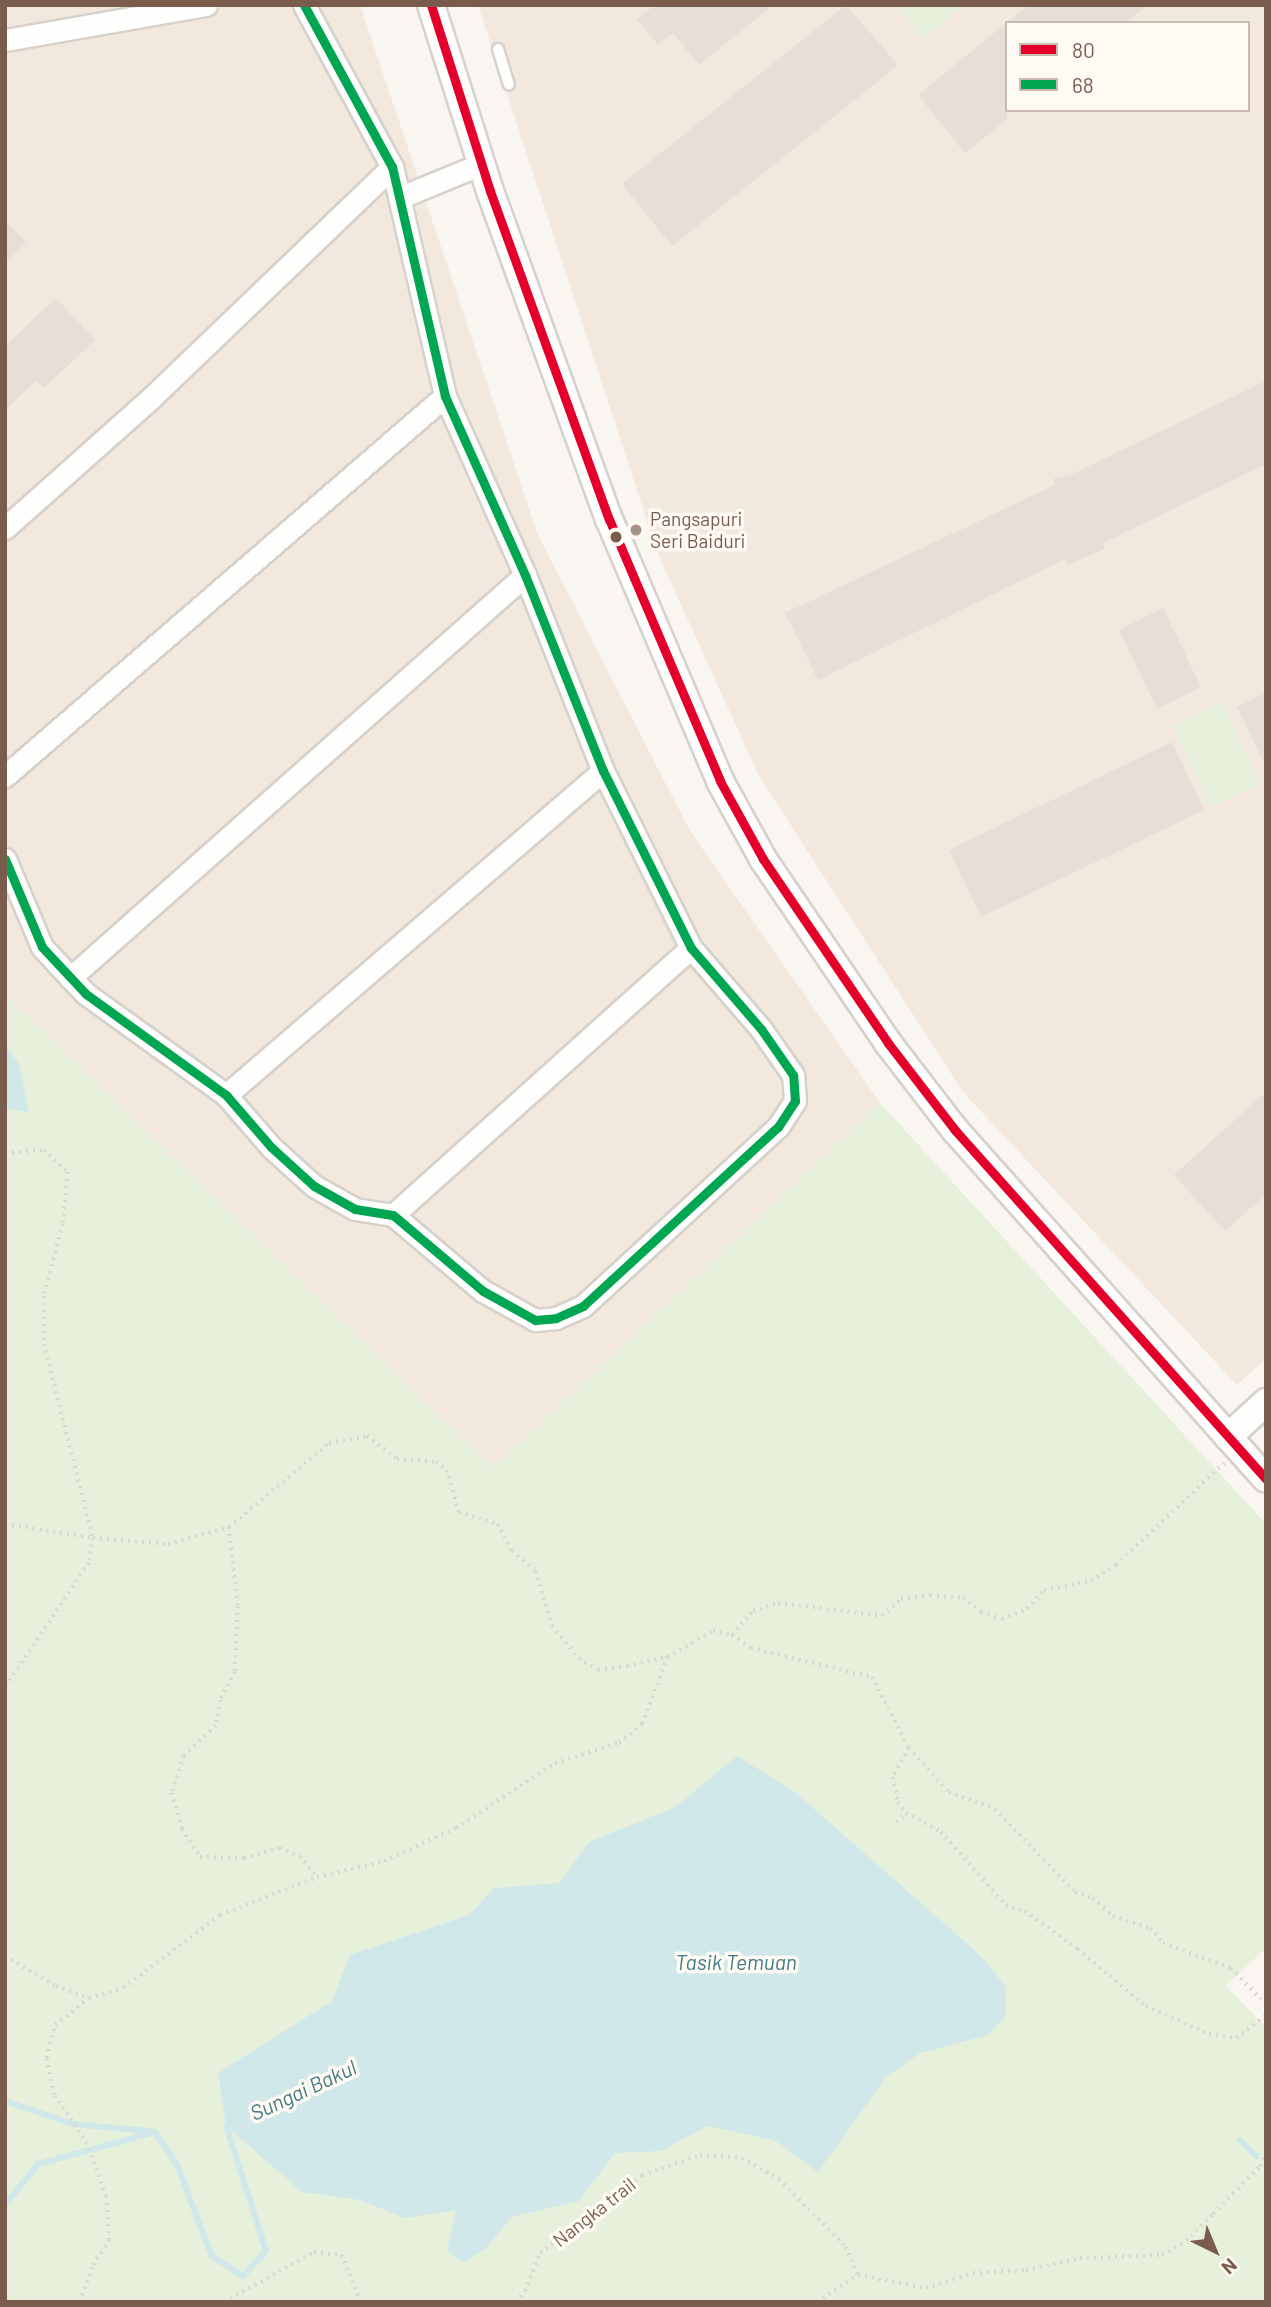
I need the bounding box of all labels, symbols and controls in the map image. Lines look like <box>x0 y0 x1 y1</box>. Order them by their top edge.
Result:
legend <box>1005 21 1250 112</box>
text: 80 <box>1072 37 1095 62</box>
text: 68 <box>1072 72 1094 97</box>
place label: Pangsapuri Seri Baiduri <box>650 508 745 552</box>
marker: Pangsapuri Seri Baiduri <box>628 522 644 538</box>
unlabelled marker <box>609 530 623 544</box>
water label: Tasik Temuan <box>675 1949 797 1975</box>
water label: Sungai Bakul <box>246 2054 360 2126</box>
street label: Nangka trail <box>548 2173 640 2251</box>
north arrow <box>1180 2216 1250 2286</box>
text: N <box>1217 2254 1242 2279</box>

